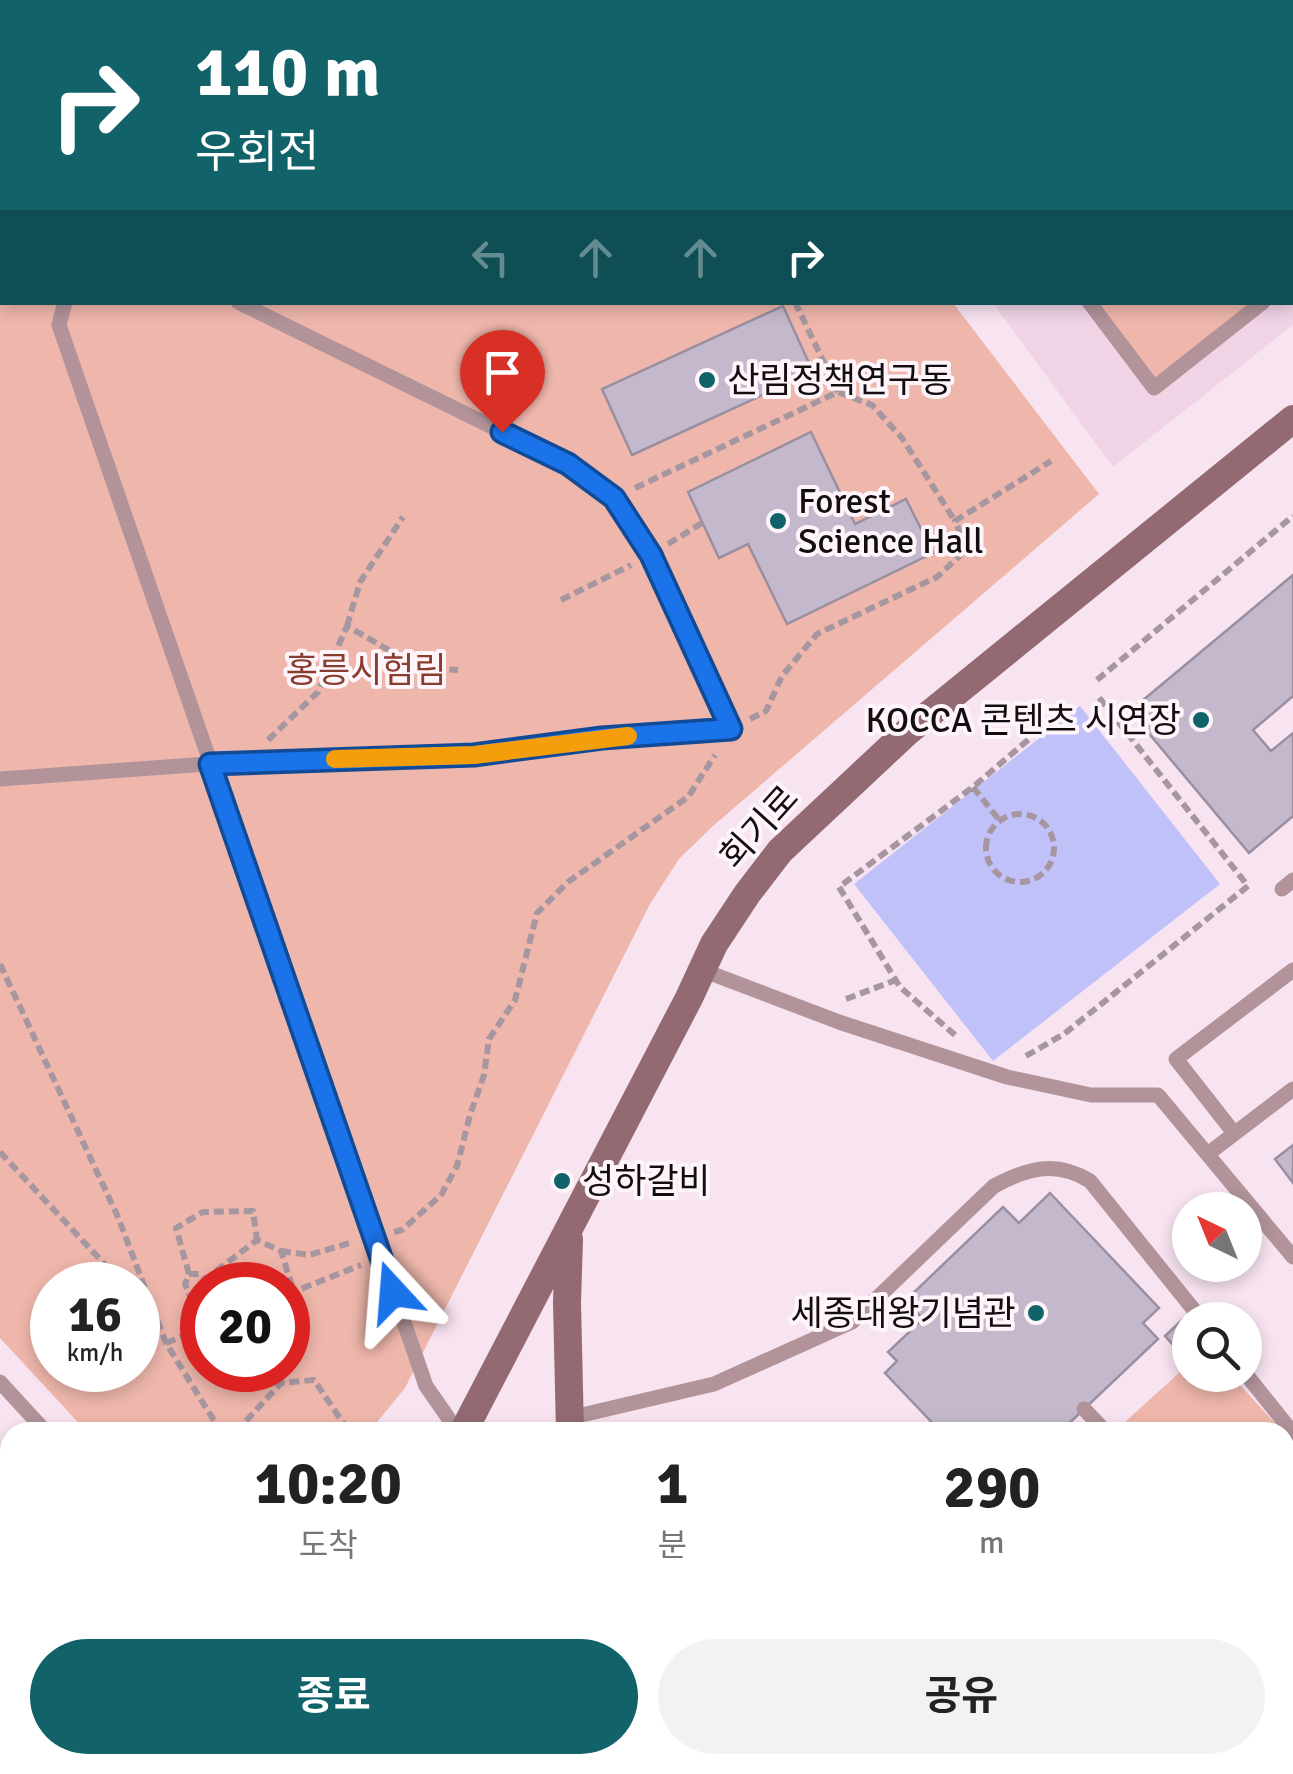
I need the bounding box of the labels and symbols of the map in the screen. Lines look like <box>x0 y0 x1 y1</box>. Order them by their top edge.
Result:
pin <box>460 330 545 433</box>
place label: 산림정책연구동 <box>727 359 952 402</box>
marker: 산림정책연구동 <box>696 369 718 391</box>
place label: Forest Science Hall <box>798 480 983 563</box>
marker: Forest Science Hall <box>767 510 789 532</box>
park label: 홍릉시험림 <box>285 649 447 692</box>
place label: KOCCA 콘텐츠 시연장 <box>865 699 1181 742</box>
marker: KOCCA 콘텐츠 시연장 <box>1190 709 1212 731</box>
street label: 회기로 <box>711 777 808 878</box>
place label: 성하갈비 <box>582 1160 711 1203</box>
marker: 성하갈비 <box>551 1170 573 1192</box>
north arrow <box>1172 1192 1262 1282</box>
position arrow <box>341 1240 445 1344</box>
speed limit sign: 20 <box>180 1262 310 1392</box>
place label: 세종대왕기념관 <box>791 1292 1016 1335</box>
marker: 세종대왕기념관 <box>1025 1302 1047 1324</box>

